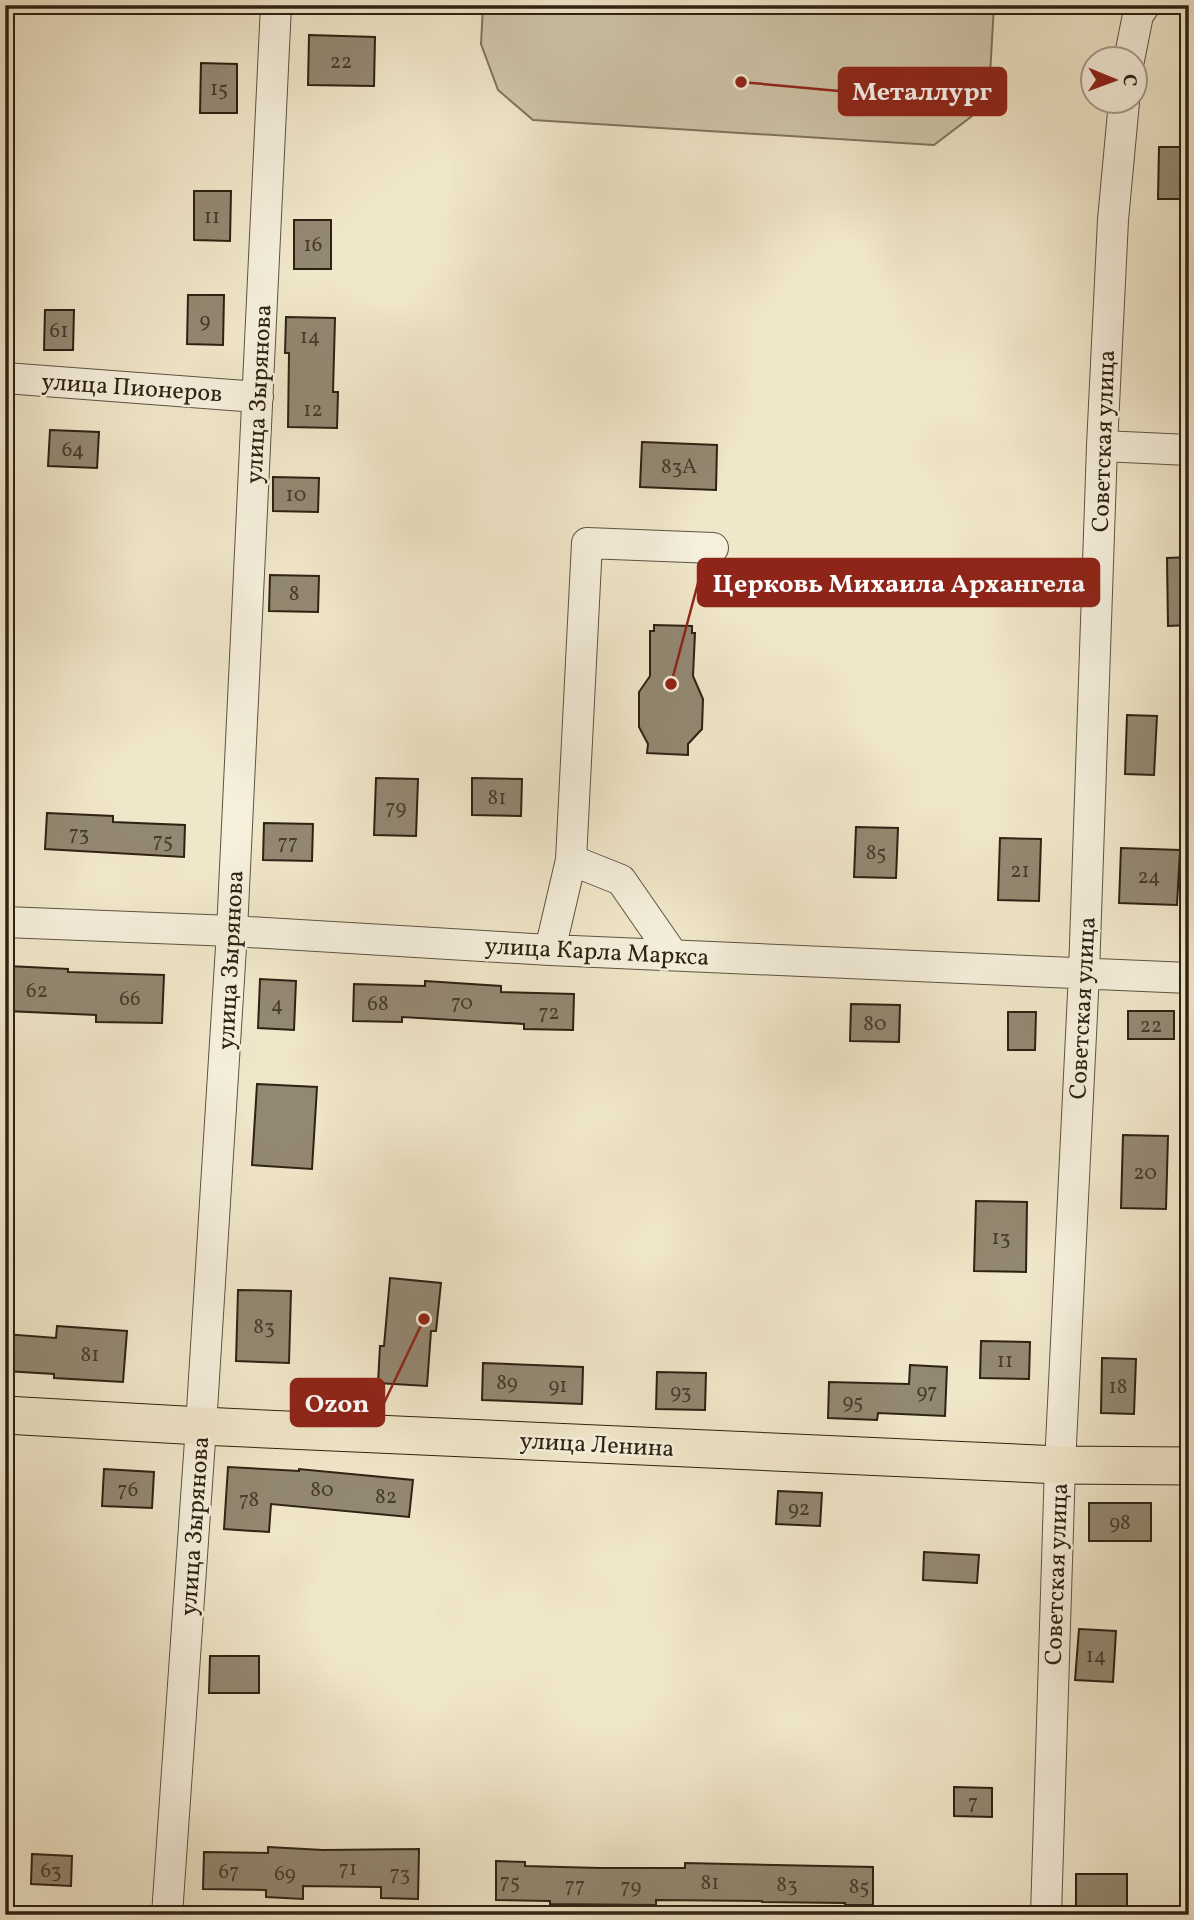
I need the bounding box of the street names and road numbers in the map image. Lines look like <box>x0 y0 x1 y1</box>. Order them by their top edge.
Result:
street label: улица Зырянова <box>238 303 282 485</box>
street label: Советская улица <box>1085 349 1125 533</box>
street label: улица Пионеров <box>40 366 224 412</box>
street label: улица Зырянова <box>210 869 254 1051</box>
street label: Советская улица <box>1062 916 1106 1100</box>
street label: улица Карла Маркса <box>484 930 710 976</box>
street label: улица Ленина <box>519 1425 675 1467</box>
street label: улица Зырянова <box>173 1435 219 1617</box>
street label: Советская улица <box>1038 1482 1078 1666</box>

